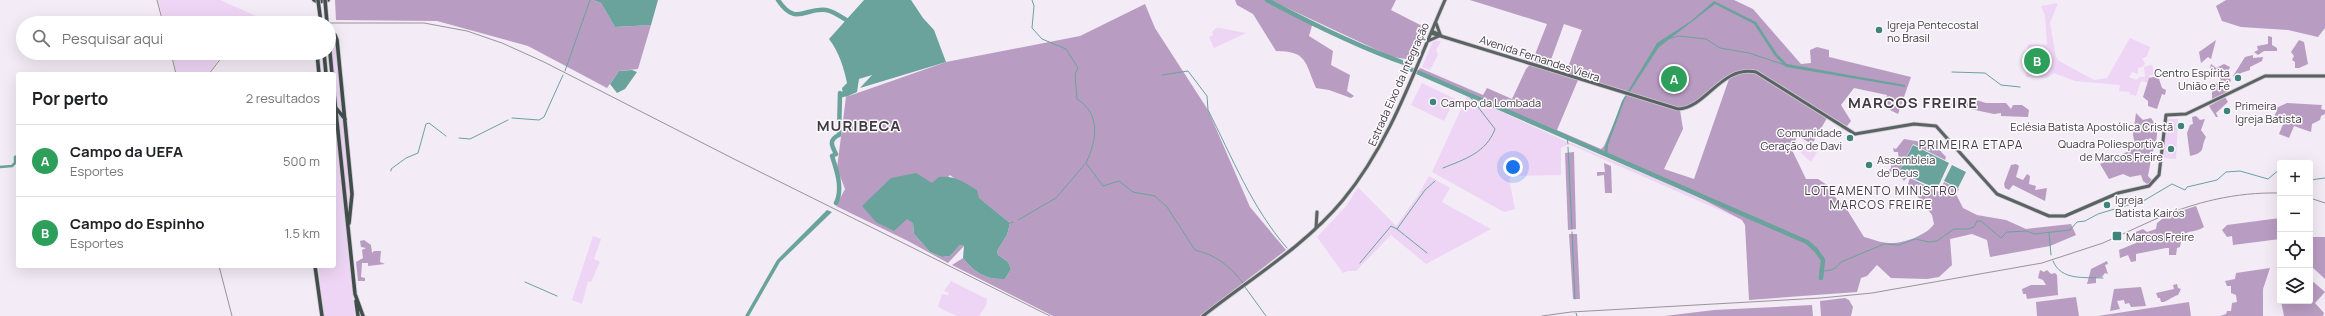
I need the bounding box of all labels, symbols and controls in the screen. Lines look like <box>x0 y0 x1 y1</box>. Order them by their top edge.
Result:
search box <box>16 16 336 60</box>
place label: Igreja Pentecostal no Brasil <box>1887 17 1979 45</box>
street label: Estrada Eixo da Integração <box>1364 19 1432 148</box>
marker: Igreja Pentecostal no Brasil <box>1874 25 1884 35</box>
icon: search <box>30 27 52 49</box>
text: Pesquisar aqui <box>62 28 163 49</box>
street label: Avenida Fernandes Vieira <box>1478 31 1602 85</box>
pin: B <box>2024 46 2050 76</box>
pin: A <box>1661 64 1687 94</box>
place label: Centro Espírita União e Fé <box>2154 65 2231 93</box>
marker: Centro Espírita União e Fé <box>2233 73 2243 83</box>
text: Por perto <box>32 87 108 110</box>
text: 2 resultados <box>246 89 320 107</box>
district label: MARCOS FREIRE <box>1848 92 1978 113</box>
place label: Campo da Lombada <box>1441 95 1541 110</box>
marker: Campo da Lombada <box>1428 97 1438 107</box>
place label: Primeira Igreja Batista <box>2235 98 2302 126</box>
marker: Primeira Igreja Batista <box>2222 106 2232 116</box>
district label: MURIBECA <box>817 115 901 136</box>
place label: Eclésia Batista Apostólica Cristã <box>2010 119 2173 134</box>
marker: Eclésia Batista Apostólica Cristã <box>2176 121 2186 131</box>
place label: Comunidade Geração de Davi <box>1761 125 1843 153</box>
marker: Comunidade Geração de Davi <box>1845 133 1855 143</box>
district label: PRIMEIRA ETAPA <box>1919 136 2023 153</box>
place label: Quadra Poliesportiva de Marcos Freire <box>2058 136 2164 164</box>
text: Campo da UEFA <box>70 141 183 162</box>
marker: Quadra Poliesportiva de Marcos Freire <box>2166 144 2176 154</box>
text: A <box>41 152 49 170</box>
text: 500 m <box>283 152 320 170</box>
place label: Assembleia de Deus <box>1877 152 1935 180</box>
your location <box>1503 157 1523 177</box>
marker: Assembleia de Deus <box>1864 160 1874 170</box>
map controls <box>2277 160 2313 304</box>
button: + <box>2277 160 2313 196</box>
text: Esportes <box>70 162 124 180</box>
district label: LOTEAMENTO MINISTRO MARCOS FREIRE <box>1804 182 1958 213</box>
place label: Igreja Batista Kairós <box>2115 192 2185 220</box>
button: − <box>2277 196 2313 232</box>
marker: Igreja Batista Kairós <box>2102 200 2112 210</box>
text: Campo do Espinho <box>70 213 205 234</box>
text: B <box>41 224 49 242</box>
text: 1.5 km <box>285 224 320 242</box>
place label: Marcos Freire <box>2126 229 2195 244</box>
marker: Marcos Freire <box>2111 230 2123 242</box>
button: locate <box>2277 232 2313 268</box>
text: Esportes <box>70 234 124 252</box>
button: layers <box>2277 268 2313 304</box>

